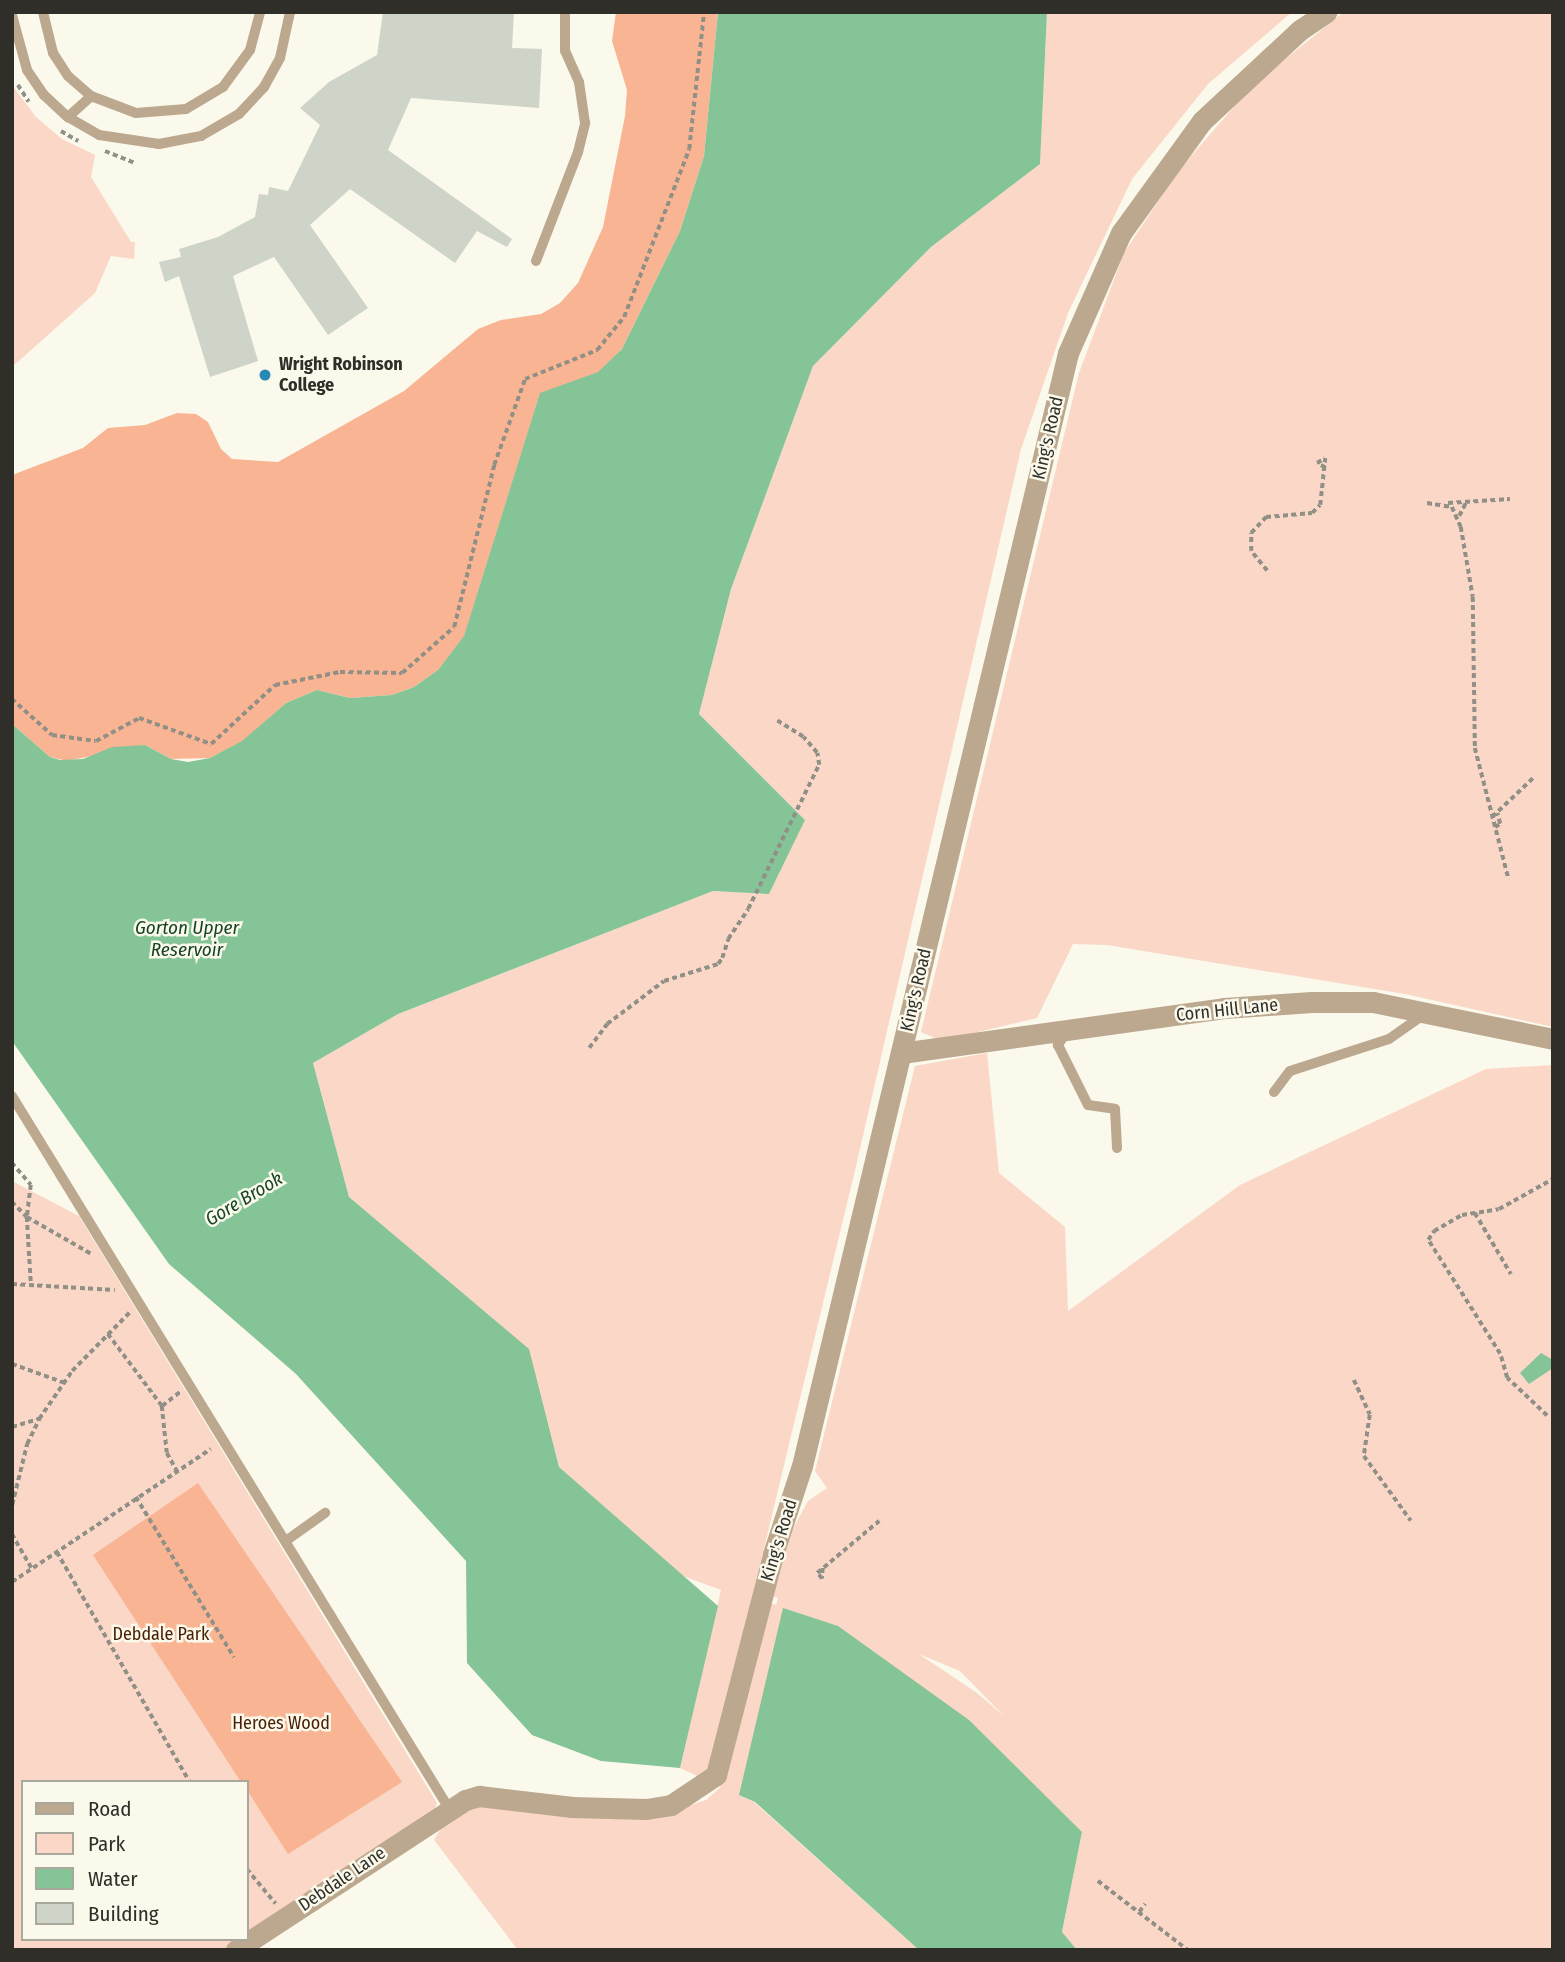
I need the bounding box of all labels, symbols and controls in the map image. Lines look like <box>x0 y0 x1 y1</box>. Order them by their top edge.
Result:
place label: Wright Robinson College <box>279 354 403 396</box>
marker: Wright Robinson College <box>257 367 273 383</box>
street label: King's Road <box>1028 394 1068 482</box>
water label: Gorton Upper Reservoir <box>135 917 239 961</box>
street label: King's Road <box>896 946 936 1034</box>
street label: Corn Hill Lane <box>1175 994 1279 1026</box>
water label: Gore Brook <box>201 1167 287 1231</box>
street label: King's Road <box>756 1496 802 1584</box>
park label: Debdale Park <box>113 1623 209 1645</box>
park label: Heroes Wood <box>232 1712 330 1734</box>
legend <box>21 1780 248 1941</box>
text: Road <box>88 1796 132 1822</box>
text: Park <box>88 1831 125 1857</box>
street label: Debdale Lane <box>294 1842 390 1916</box>
text: Water <box>88 1866 138 1892</box>
text: Building <box>88 1901 159 1927</box>

